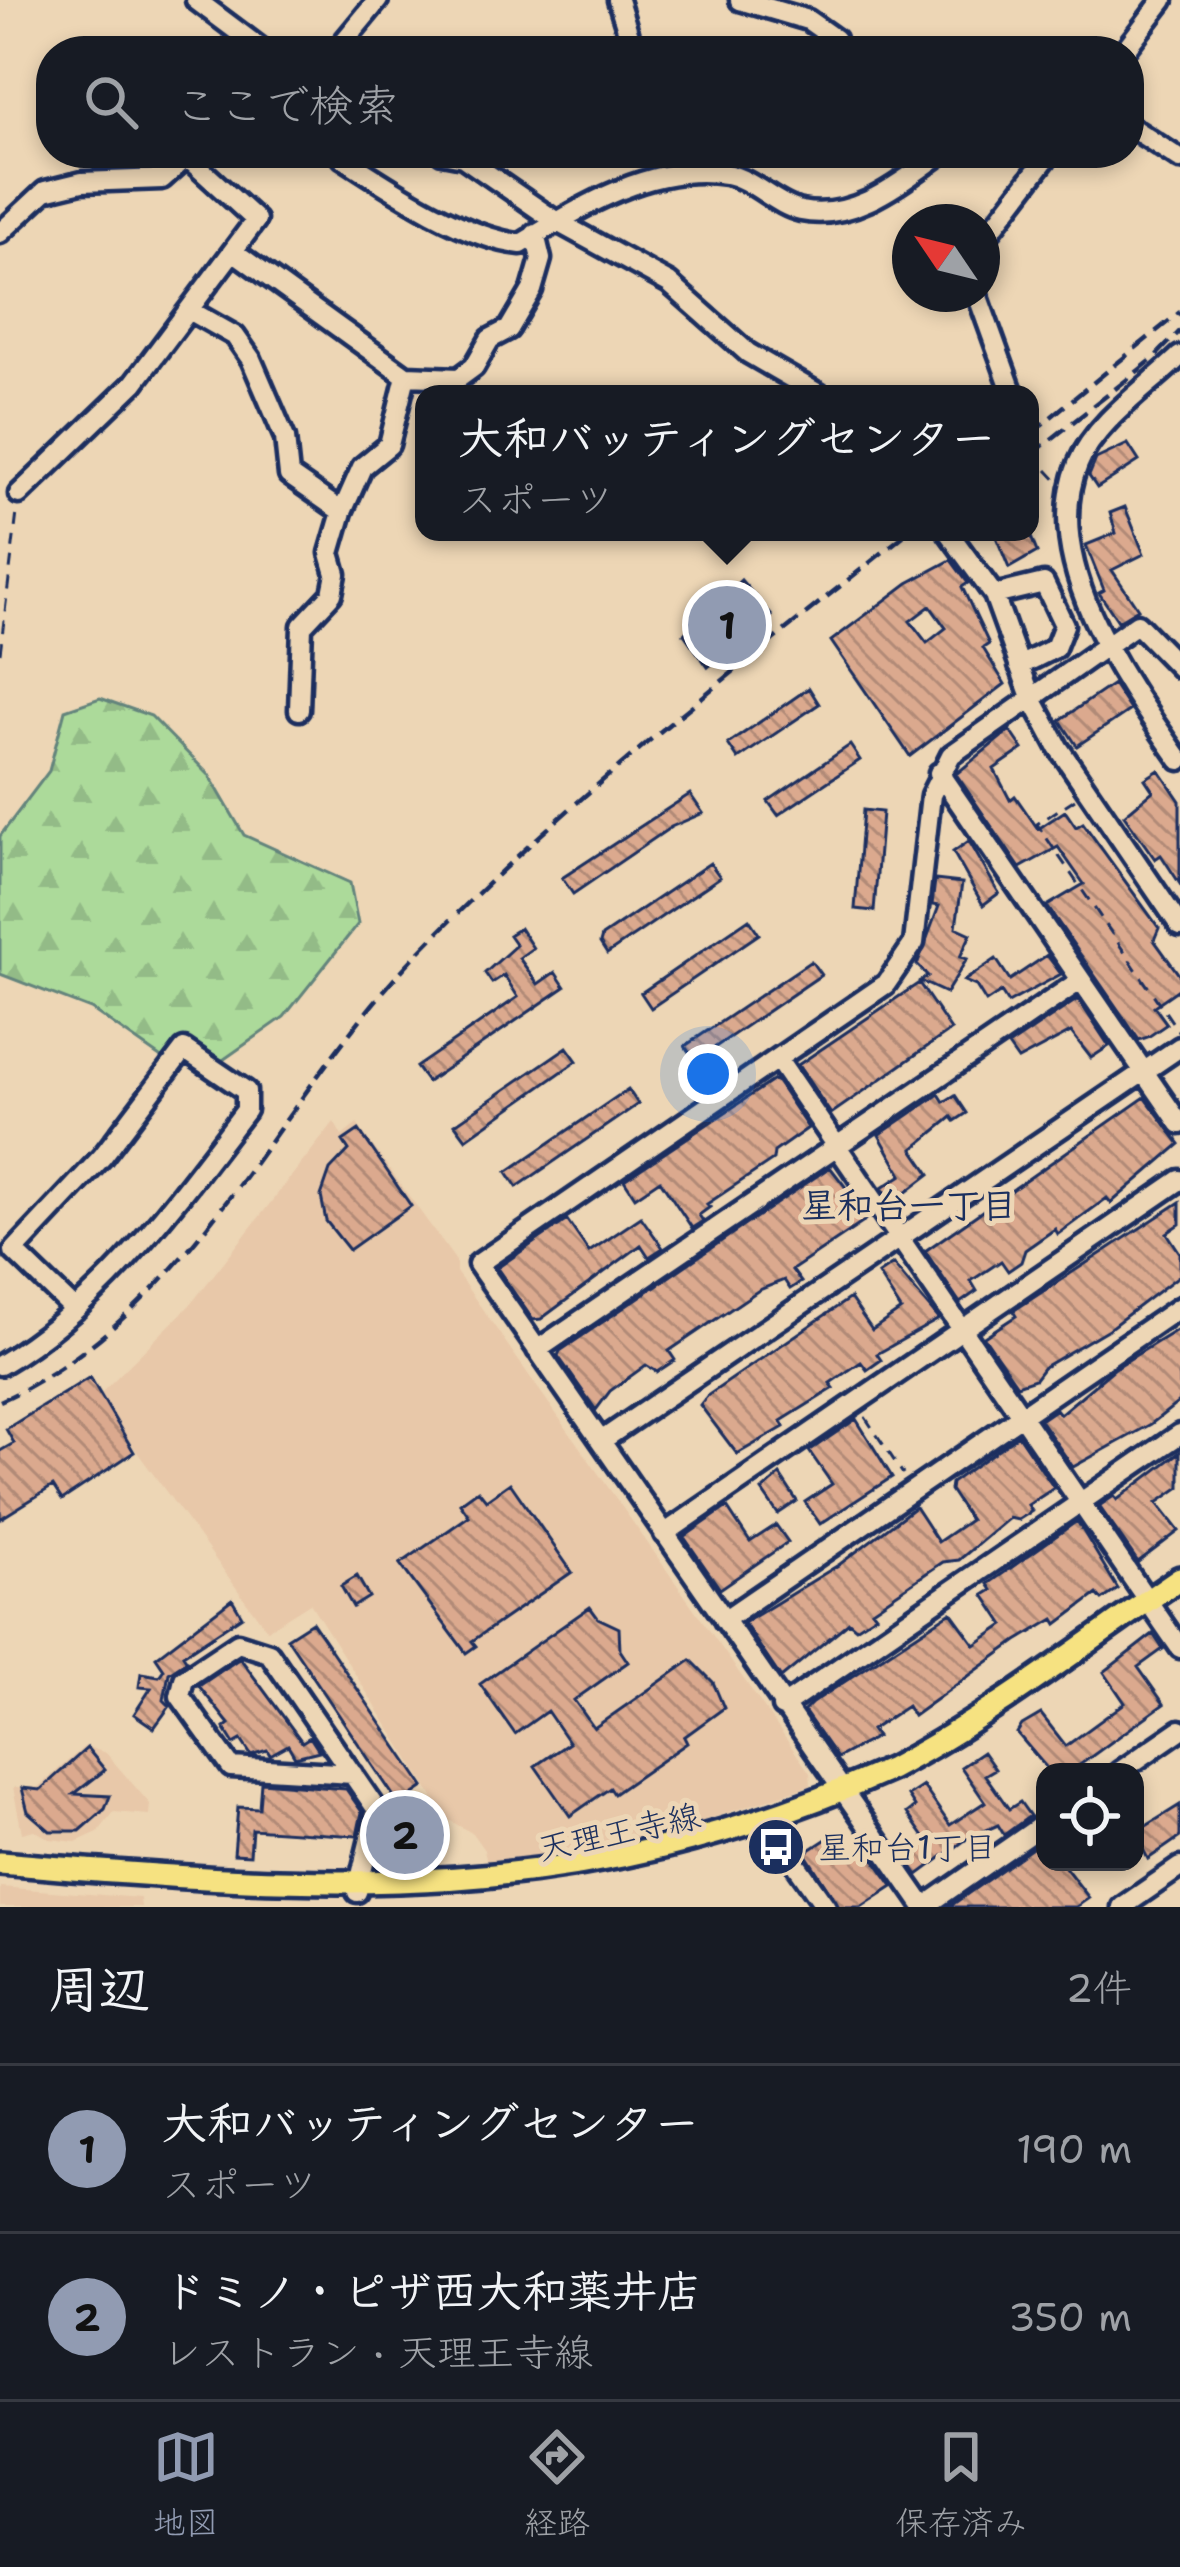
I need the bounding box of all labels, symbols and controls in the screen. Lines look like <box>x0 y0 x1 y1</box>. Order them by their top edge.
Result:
search box <box>36 36 1144 168</box>
icon: search <box>78 69 144 135</box>
text: ここで検索 <box>174 75 399 135</box>
north arrow <box>892 204 1000 312</box>
popup <box>415 385 1039 541</box>
text: 大和バッティングセンター <box>458 408 996 468</box>
text: スポーツ <box>458 473 614 525</box>
pin: 1 <box>688 580 766 670</box>
your location <box>678 1044 738 1104</box>
district label: 星和台一丁目 <box>801 1181 1017 1230</box>
map controls <box>1036 1763 1144 1871</box>
button: locate <box>1036 1763 1144 1871</box>
pin: 2 <box>366 1790 444 1880</box>
street label: 天理王寺線 <box>534 1793 704 1871</box>
bus stop icon: 星和台1丁目 <box>745 1816 807 1878</box>
place label: 星和台1丁目 <box>818 1825 997 1870</box>
text: 周辺 <box>48 1955 150 2023</box>
text: 2件 <box>1066 1962 1132 2014</box>
text: 大和バッティングセンター <box>162 2093 699 2153</box>
text: 1 <box>78 2123 96 2175</box>
text: 190 m <box>1016 2123 1132 2175</box>
text: スポーツ <box>162 2158 317 2210</box>
text: ドミノ・ピザ西大和薬井店 <box>162 2261 702 2321</box>
text: 2 <box>73 2291 101 2343</box>
text: 350 m <box>1008 2291 1132 2343</box>
text: レストラン · 天理王寺線 <box>162 2326 593 2378</box>
tab: 地図 <box>153 2424 219 2545</box>
tab: 経路 <box>524 2424 590 2545</box>
tab: 保存済み <box>895 2424 1027 2545</box>

